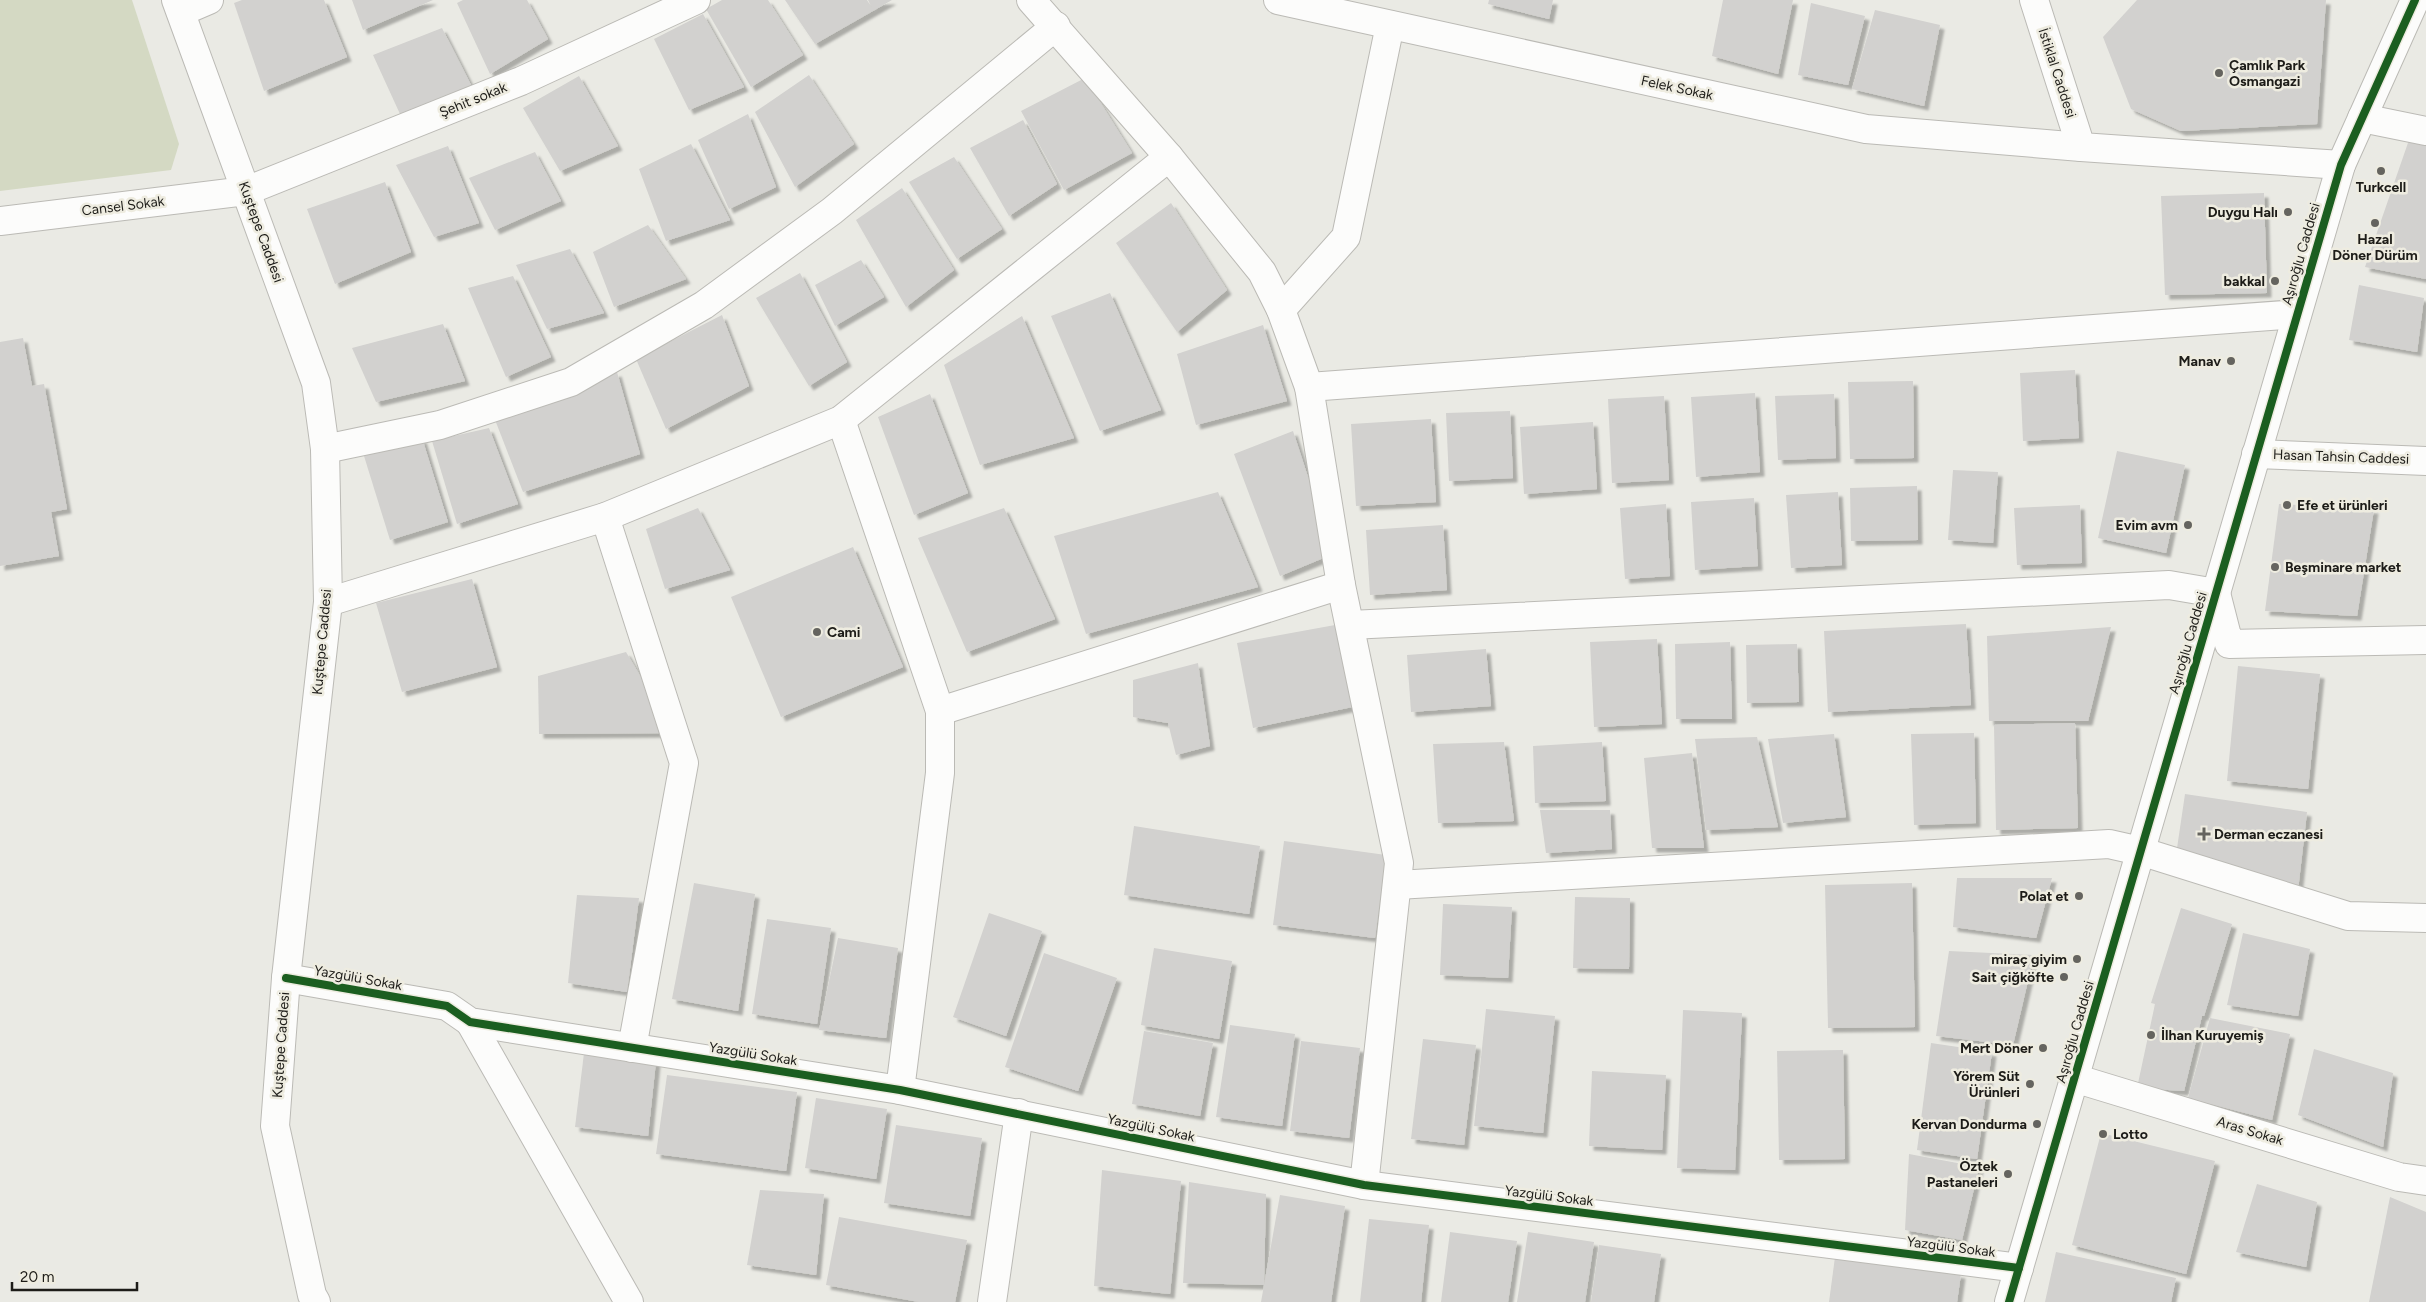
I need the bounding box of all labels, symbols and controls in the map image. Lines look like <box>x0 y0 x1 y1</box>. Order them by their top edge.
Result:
street label: İstiklal Caddesi <box>2034 26 2080 120</box>
place label: Çamlık Park Osmangazi <box>2229 57 2306 90</box>
marker: Çamlık Park Osmangazi <box>2213 67 2225 79</box>
street label: Felek Sokak <box>1639 72 1715 104</box>
street label: Şehit sokak <box>437 79 509 121</box>
marker: Turkcell <box>2375 165 2387 177</box>
street label: Kuştepe Caddesi <box>235 179 287 285</box>
place label: Turkcell <box>2356 179 2406 196</box>
street label: Cansel Sokak <box>81 192 165 219</box>
street label: Aşıroğlu Caddesi <box>2278 201 2324 307</box>
place label: Duygu Halı <box>2208 204 2278 221</box>
marker: Duygu Halı <box>2282 206 2294 218</box>
marker: Hazal Döner Dürüm <box>2369 217 2381 229</box>
place label: Hazal Döner Dürüm <box>2332 231 2418 264</box>
place label: bakkal <box>2224 273 2265 290</box>
marker: bakkal <box>2269 275 2281 287</box>
place label: Manav <box>2179 353 2221 370</box>
marker: Manav <box>2225 355 2237 367</box>
street label: Hasan Tahsin Caddesi <box>2272 446 2410 468</box>
place label: Efe et ürünleri <box>2297 497 2388 514</box>
marker: Efe et ürünleri <box>2281 499 2293 511</box>
place label: Evim avm <box>2116 517 2178 534</box>
marker: Evim avm <box>2182 519 2194 531</box>
place label: Beşminare market <box>2285 559 2402 576</box>
marker: Beşminare market <box>2269 561 2281 573</box>
street label: Kuştepe Caddesi <box>309 588 335 696</box>
street label: Aşıroğlu Caddesi <box>2165 590 2211 696</box>
place label: Cami <box>827 624 861 641</box>
marker: Cami <box>811 626 823 638</box>
place label: Derman eczanesi <box>2214 826 2323 843</box>
marker: Derman eczanesi <box>2198 828 2210 840</box>
place label: Polat et <box>2019 888 2069 905</box>
marker: Polat et <box>2073 890 2085 902</box>
place label: miraç giyim <box>1991 951 2067 968</box>
marker: miraç giyim <box>2071 953 2083 965</box>
street label: Yazgülü Sokak <box>313 962 404 994</box>
place label: Sait çiğköfte <box>1972 969 2054 986</box>
marker: Sait çiğköfte <box>2058 971 2070 983</box>
street label: Aşıroğlu Caddesi <box>2052 979 2098 1085</box>
street label: Kuştepe Caddesi <box>269 991 293 1099</box>
place label: İlhan Kuruyemiş <box>2161 1027 2264 1044</box>
marker: İlhan Kuruyemiş <box>2145 1029 2157 1041</box>
street label: Yazgülü Sokak <box>708 1039 799 1069</box>
place label: Mert Döner <box>1960 1040 2034 1057</box>
marker: Mert Döner <box>2037 1042 2049 1054</box>
place label: Yörem Süt Ürünleri <box>1953 1068 2020 1101</box>
marker: Yörem Süt Ürünleri <box>2024 1078 2036 1090</box>
street label: Yazgülü Sokak <box>1106 1110 1197 1146</box>
street label: Aras Sokak <box>2215 1113 2285 1149</box>
place label: Kervan Dondurma <box>1912 1116 2027 1133</box>
marker: Kervan Dondurma <box>2031 1118 2043 1130</box>
place label: Lotto <box>2113 1126 2148 1143</box>
marker: Lotto <box>2097 1128 2109 1140</box>
place label: Öztek Pastaneleri <box>1927 1158 1998 1191</box>
marker: Öztek Pastaneleri <box>2002 1168 2014 1180</box>
street label: Yazgülü Sokak <box>1504 1182 1595 1210</box>
street label: Yazgülü Sokak <box>1906 1233 1997 1261</box>
scale bar <box>12 1260 138 1292</box>
text: 20 m <box>20 1268 54 1286</box>

